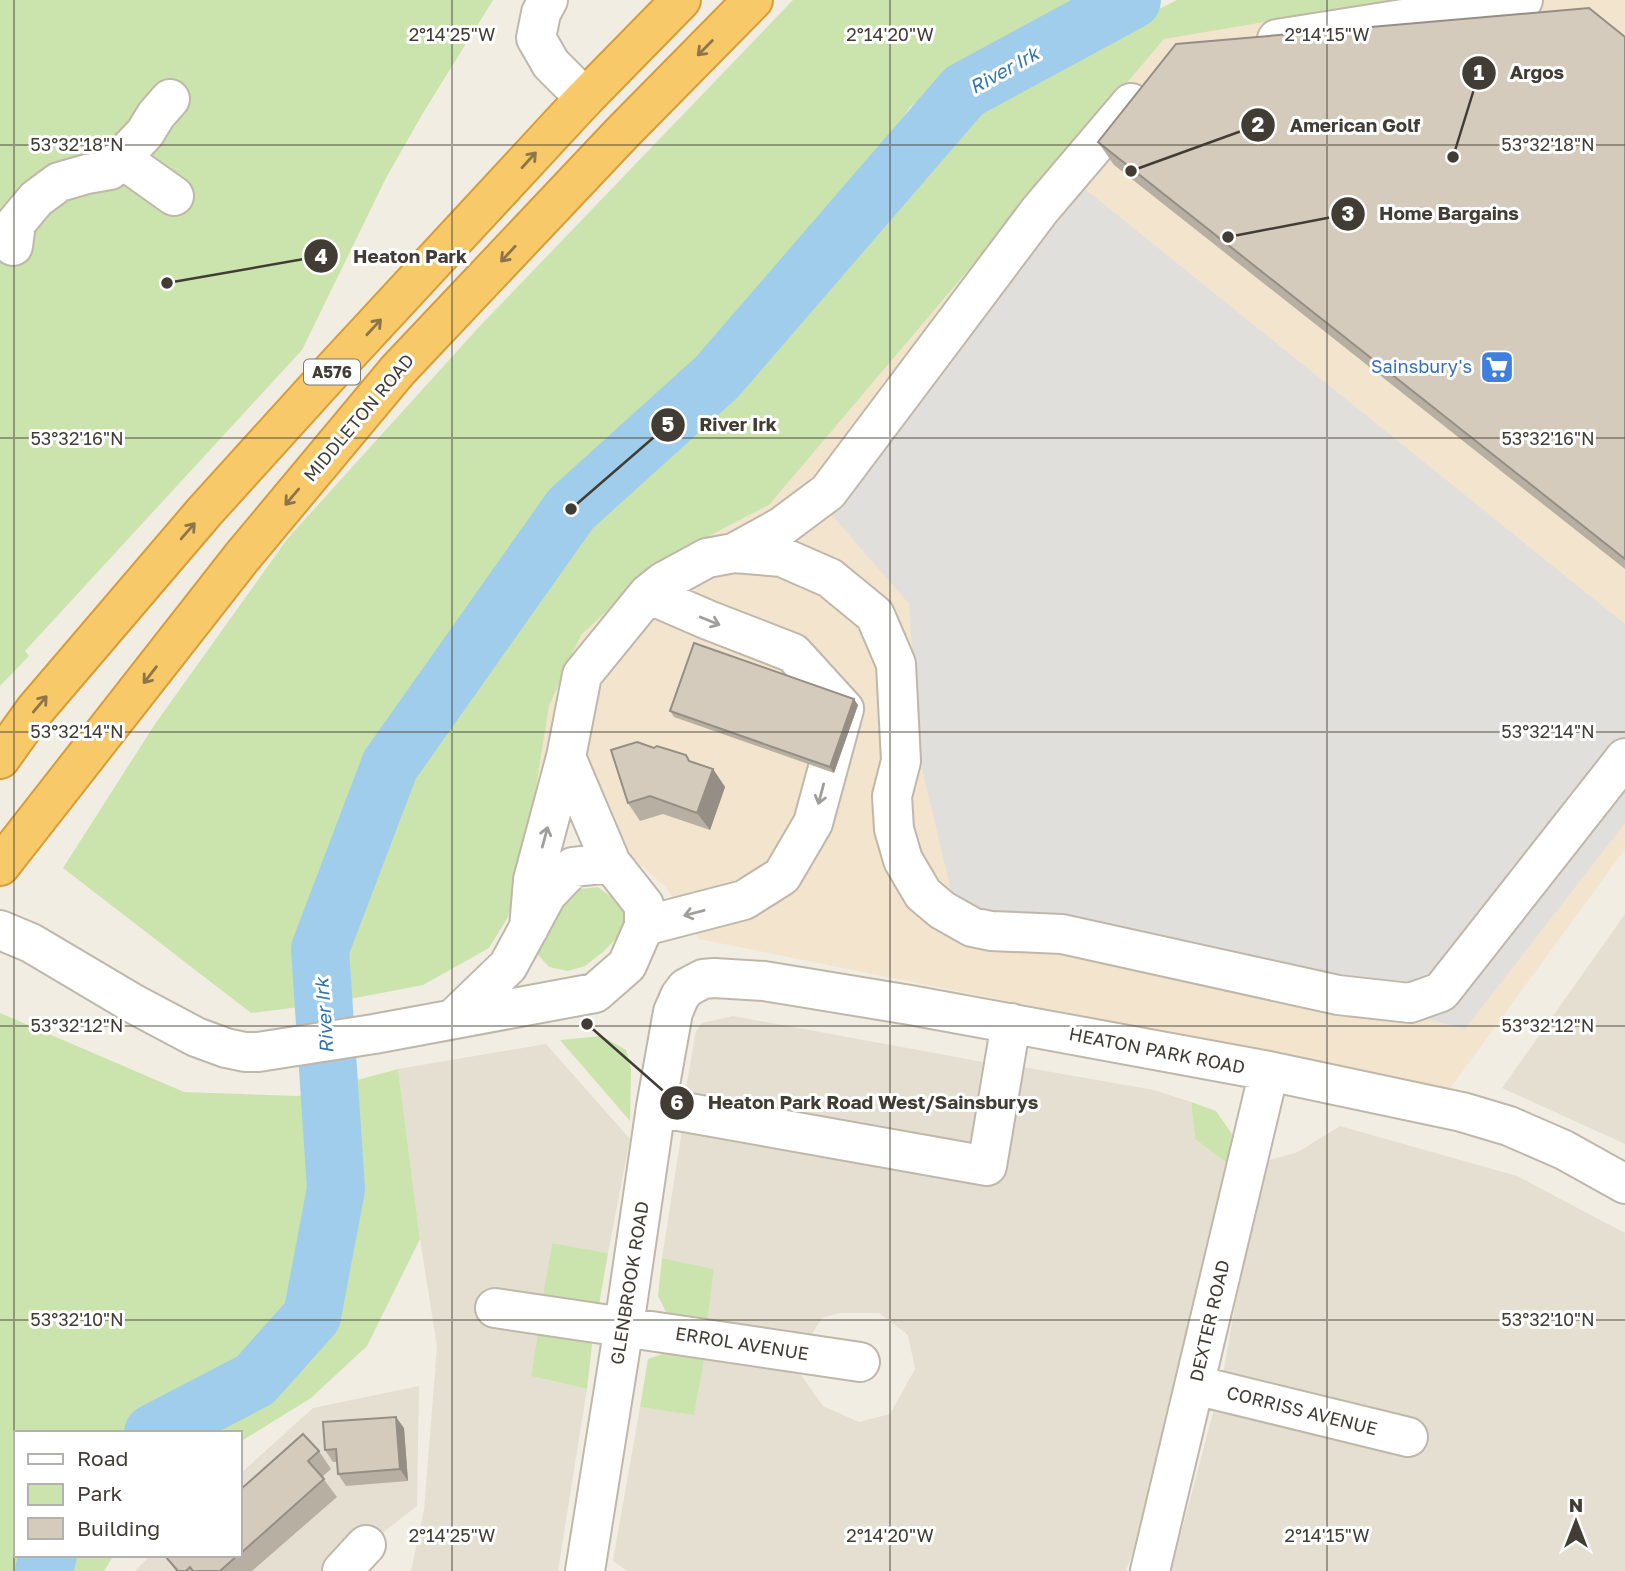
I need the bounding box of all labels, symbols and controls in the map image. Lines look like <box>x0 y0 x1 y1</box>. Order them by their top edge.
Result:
text: 2°14'25"W <box>409 23 495 45</box>
text: 2°14'20"W <box>846 23 934 45</box>
text: 2°14'15"W <box>1285 23 1369 45</box>
one-way arrow <box>697 40 714 57</box>
water label: River Irk <box>965 40 1044 98</box>
callout: Argos <box>1461 53 1578 93</box>
text: 1 <box>1474 59 1485 85</box>
text: Argos <box>1510 60 1565 83</box>
callout: American Golf <box>1241 105 1434 145</box>
text: 2 <box>1252 111 1265 137</box>
text: American Golf <box>1290 113 1420 136</box>
text: 53°32'18"N <box>30 133 124 155</box>
text: 53°32'18"N <box>1501 133 1595 155</box>
one-way arrow <box>521 151 537 169</box>
callout: Home Bargains <box>1330 194 1533 234</box>
text: 3 <box>1342 200 1354 226</box>
text: Home Bargains <box>1379 201 1519 224</box>
callout: Heaton Park <box>304 236 481 276</box>
text: 4 <box>314 243 328 269</box>
text: Heaton Park <box>353 244 467 267</box>
one-way arrow <box>500 245 516 263</box>
one-way arrow <box>366 318 382 336</box>
supermarket icon: Sainsbury's <box>1478 348 1516 386</box>
street label: MIDDLETON ROAD <box>298 349 418 486</box>
place label: Sainsbury's <box>1371 355 1472 377</box>
road number: A576 <box>304 360 360 384</box>
callout: River Irk <box>650 405 791 445</box>
text: 5 <box>662 411 675 437</box>
text: River Irk <box>699 412 777 435</box>
text: 53°32'16"N <box>30 427 124 449</box>
text: 53°32'16"N <box>1501 427 1595 449</box>
one-way arrow <box>284 488 300 506</box>
one-way arrow <box>180 523 196 541</box>
one-way arrow <box>699 615 720 628</box>
one-way arrow <box>143 665 158 684</box>
one-way arrow <box>33 696 48 714</box>
text: 53°32'14"N <box>30 720 124 742</box>
text: 53°32'14"N <box>1501 720 1595 742</box>
one-way arrow <box>814 782 827 804</box>
one-way arrow <box>539 826 552 848</box>
one-way arrow <box>683 907 706 920</box>
water label: River Irk <box>309 975 338 1055</box>
text: 53°32'12"N <box>31 1014 123 1036</box>
text: 53°32'12"N <box>1502 1014 1594 1036</box>
street label: HEATON PARK ROAD <box>1067 1022 1247 1078</box>
callout: Heaton Park Road West/Sainsburys <box>659 1083 1053 1123</box>
text: 6 <box>670 1089 684 1115</box>
text: Heaton Park Road West/Sainsburys <box>708 1090 1039 1113</box>
street label: GLENBROOK ROAD <box>605 1199 653 1366</box>
street label: DEXTER ROAD <box>1184 1258 1234 1384</box>
text: 53°32'10"N <box>30 1308 124 1330</box>
text: 53°32'10"N <box>1501 1308 1595 1330</box>
street label: ERROL AVENUE <box>674 1322 810 1364</box>
street label: CORRISS AVENUE <box>1225 1381 1380 1439</box>
legend <box>14 1431 242 1557</box>
text: Road <box>77 1445 128 1471</box>
text: Park <box>77 1480 123 1506</box>
north arrow <box>1541 1487 1611 1557</box>
text: N <box>1569 1493 1583 1516</box>
text: Building <box>77 1515 160 1541</box>
text: 2°14'25"W <box>409 1524 495 1546</box>
text: 2°14'20"W <box>846 1524 934 1546</box>
text: 2°14'15"W <box>1285 1524 1369 1546</box>

